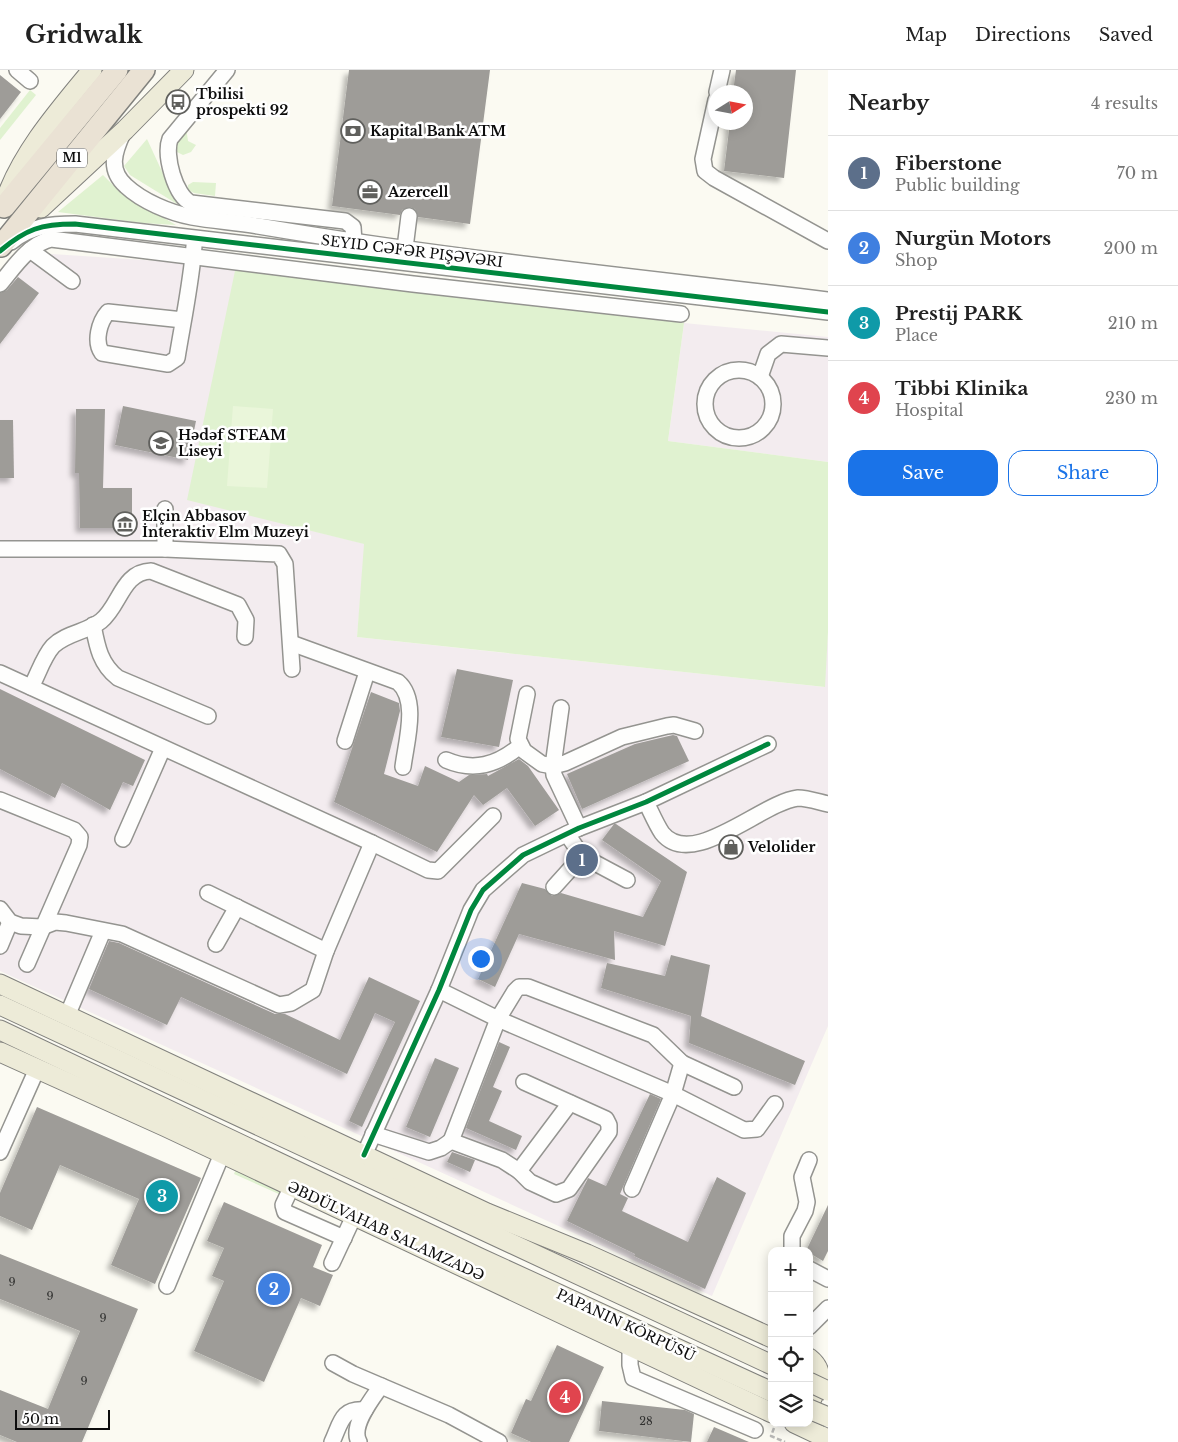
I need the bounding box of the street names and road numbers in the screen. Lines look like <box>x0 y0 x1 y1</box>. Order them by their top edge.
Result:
road number: M1 <box>57 148 87 168</box>
street label: SEYID CƏFƏR PIŞƏVƏRI <box>320 231 504 271</box>
street label: ƏBDÜLVAHAB SALAMZADƏ <box>285 1176 488 1285</box>
street label: PAPANIN KÖRPÜSÜ <box>554 1284 699 1365</box>

